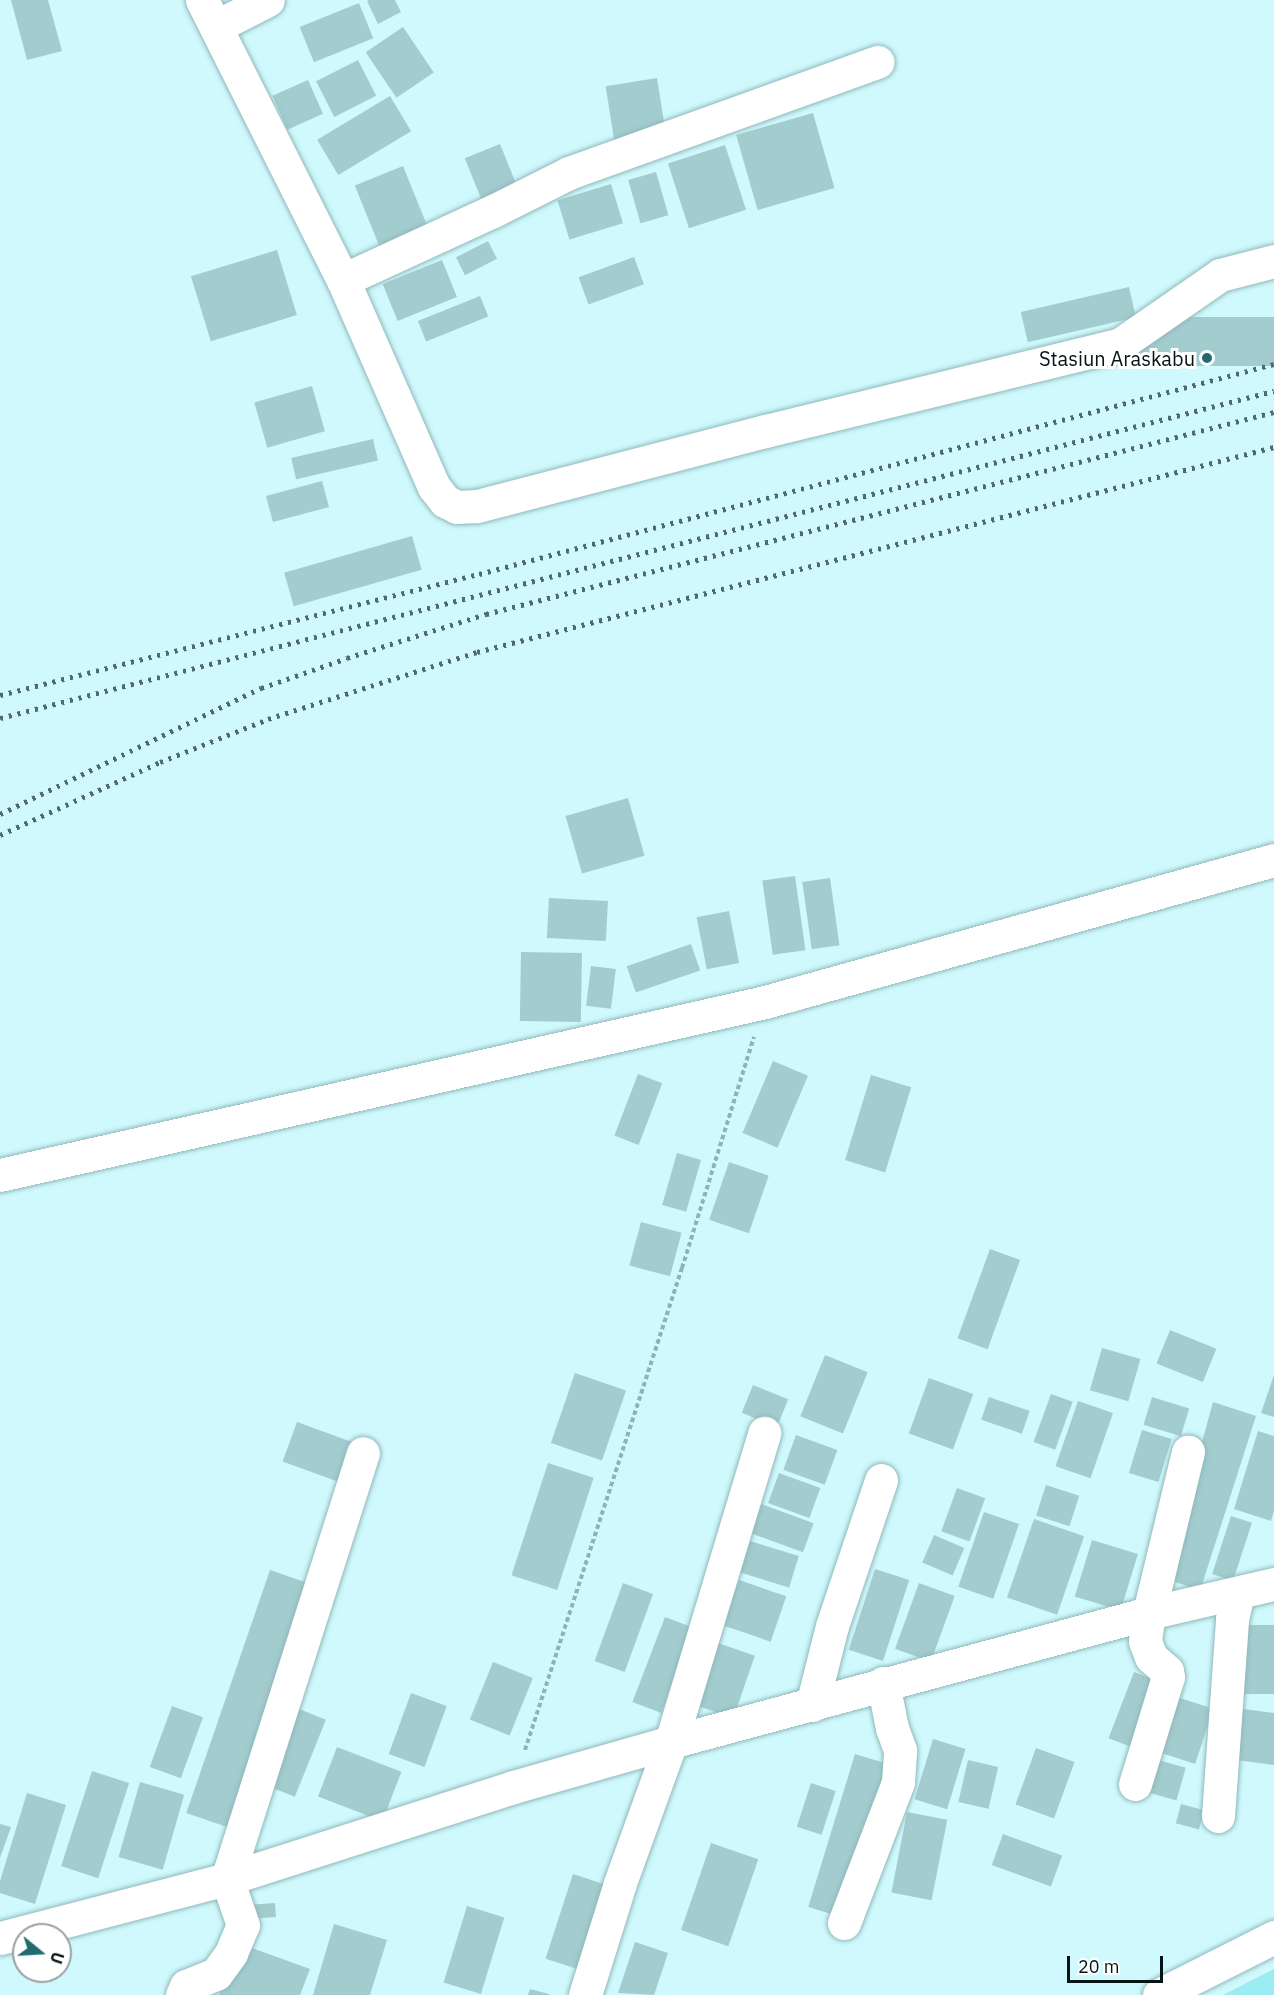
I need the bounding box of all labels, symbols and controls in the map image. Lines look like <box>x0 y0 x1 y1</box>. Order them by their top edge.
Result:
place label: Stasiun Araskabu <box>1039 346 1195 370</box>
marker: Stasiun Araskabu <box>1200 351 1214 365</box>
north arrow <box>12 1923 72 1983</box>
scale bar <box>1070 1944 1166 1982</box>
text: U <box>46 1950 68 1966</box>
text: 20 m <box>1078 1955 1120 1978</box>

